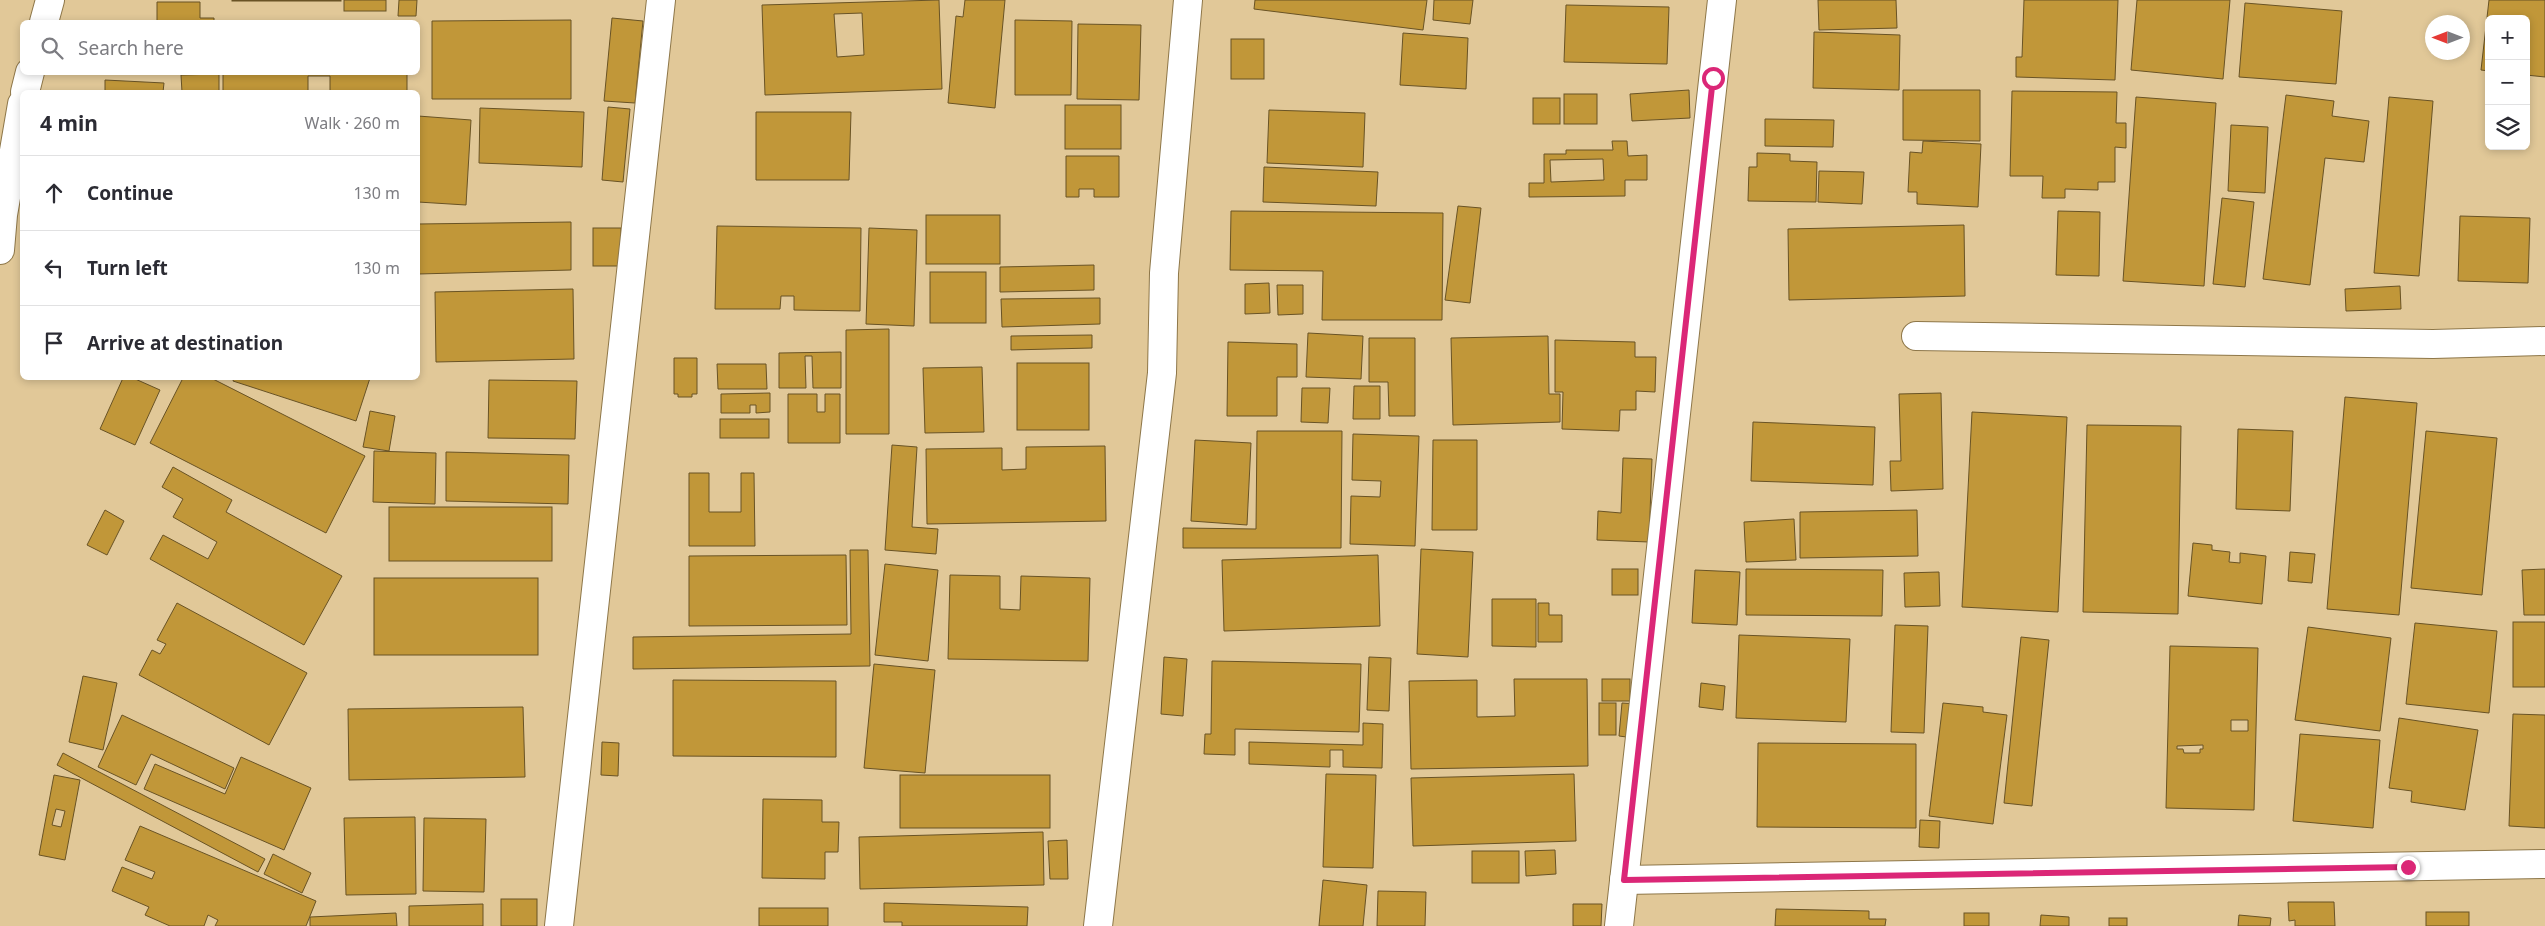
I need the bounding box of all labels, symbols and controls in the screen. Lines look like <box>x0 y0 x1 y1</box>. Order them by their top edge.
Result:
north arrow <box>2425 15 2470 60</box>
map controls <box>2485 15 2530 150</box>
button: + <box>2485 15 2530 60</box>
search box <box>20 20 420 75</box>
icon: search <box>38 34 66 62</box>
text: Search here <box>78 35 184 61</box>
button: − <box>2485 60 2530 105</box>
route start <box>1702 67 1725 90</box>
button: layers <box>2485 105 2530 150</box>
text: 4 min <box>40 109 98 137</box>
text: Walk · 260 m <box>305 112 400 134</box>
icon: ahead <box>40 179 68 207</box>
text: Continue <box>87 180 173 206</box>
text: 130 m <box>353 182 400 204</box>
icon: left <box>40 254 68 282</box>
text: Turn left <box>87 255 168 281</box>
text: 130 m <box>353 257 400 279</box>
icon: arrive <box>40 329 68 357</box>
text: Arrive at destination <box>87 330 283 356</box>
route end <box>2397 856 2420 879</box>

